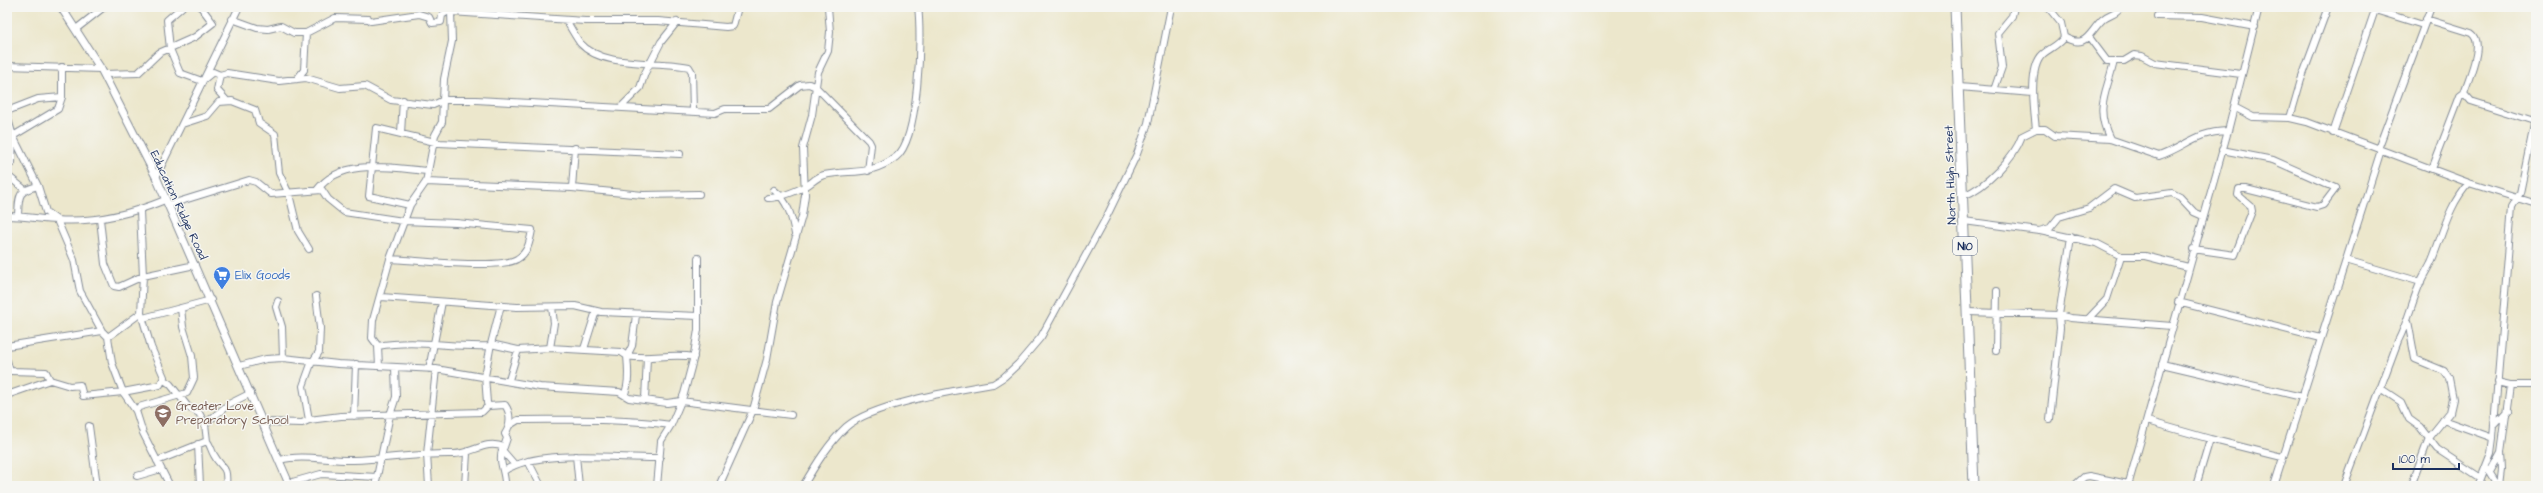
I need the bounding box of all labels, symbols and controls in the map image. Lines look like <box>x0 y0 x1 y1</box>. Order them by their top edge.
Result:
street label: North High Street <box>1940 125 1962 225</box>
street label: Education Ridge Road <box>145 148 211 263</box>
road number: N10 <box>1953 237 1977 255</box>
supermarket icon: Elix Goods <box>212 265 232 290</box>
place label: Elix Goods <box>235 267 290 284</box>
place label: Greater Love Preparatory School <box>176 398 289 430</box>
school or university icon: Greater Love Preparatory School <box>153 403 173 428</box>
scale bar <box>2393 445 2459 471</box>
text: 100 m <box>2399 451 2430 468</box>

